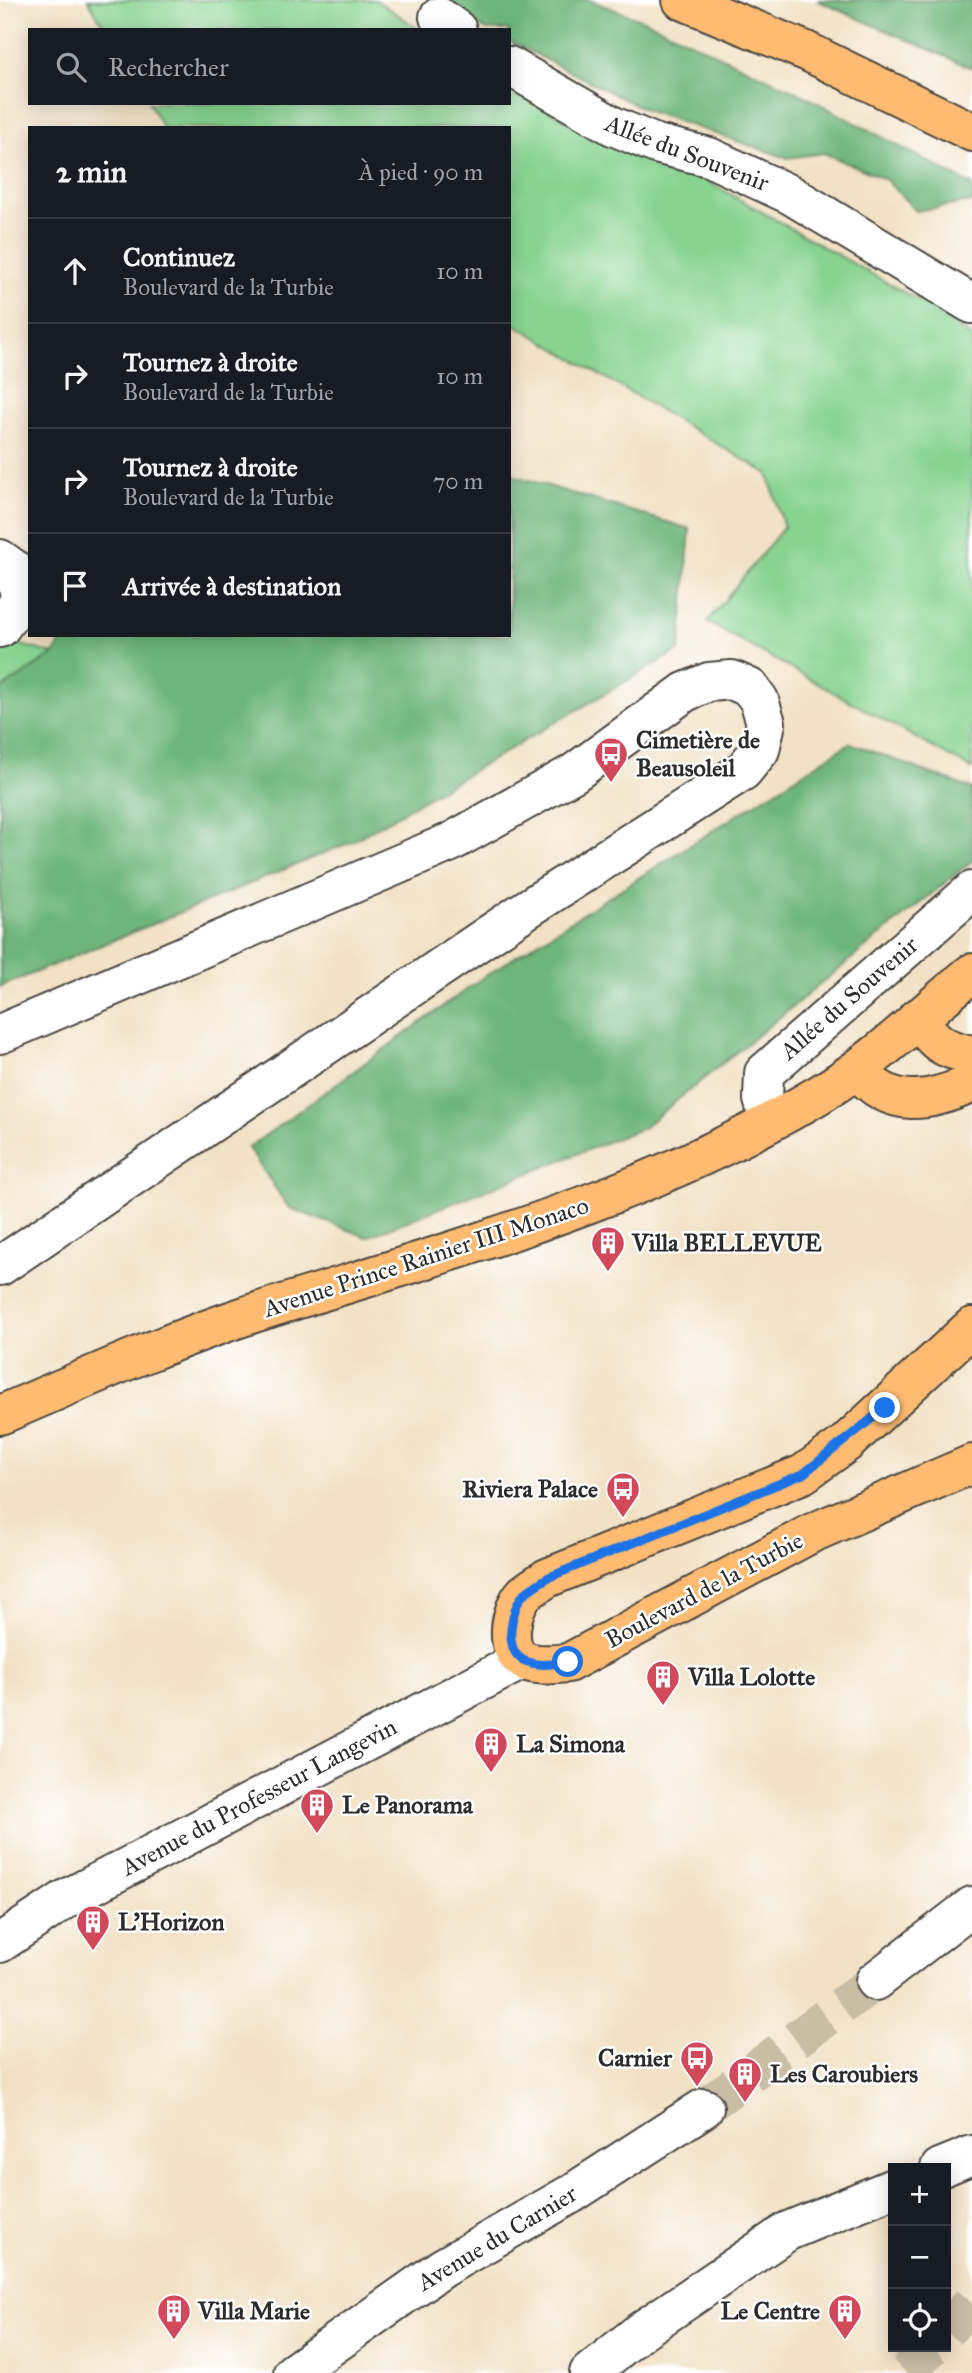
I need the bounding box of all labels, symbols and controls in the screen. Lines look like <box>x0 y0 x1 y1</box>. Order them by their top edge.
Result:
search box <box>28 28 511 105</box>
icon: search <box>52 48 90 86</box>
text: Rechercher <box>108 51 229 83</box>
street label: Allée du Souvenir <box>600 108 773 198</box>
text: 2 min <box>56 154 127 190</box>
text: À pied · 90 m <box>359 158 483 186</box>
text: Continuez <box>123 241 235 273</box>
icon: ahead <box>56 252 94 290</box>
text: 10 m <box>436 257 483 285</box>
text: Boulevard de la Turbie <box>123 273 334 301</box>
text: Tournez à droite <box>123 346 298 378</box>
icon: right <box>56 357 94 395</box>
text: 10 m <box>436 362 483 390</box>
text: Boulevard de la Turbie <box>123 378 334 406</box>
text: Tournez à droite <box>123 451 298 483</box>
icon: right <box>56 462 94 500</box>
text: 70 m <box>433 467 483 495</box>
text: Boulevard de la Turbie <box>123 483 334 511</box>
icon: arrive <box>56 567 94 605</box>
text: Arrivée à destination <box>123 570 341 602</box>
place label: Cimetière de Beausoleil <box>636 725 760 783</box>
bus stop icon: Cimetière de Beausoleil <box>592 735 630 784</box>
street label: Allée du Souvenir <box>773 930 924 1067</box>
street label: Avenue Prince Rainier III Monaco <box>259 1190 592 1324</box>
building icon: Villa BELLEVUE <box>589 1224 627 1273</box>
place label: Villa BELLEVUE <box>631 1228 822 1258</box>
route end <box>869 1392 900 1423</box>
bus stop icon: Riviera Palace <box>604 1470 642 1519</box>
place label: Riviera Palace <box>462 1474 598 1504</box>
street label: Boulevard de la Turbie <box>600 1525 808 1655</box>
route start <box>552 1646 583 1677</box>
building icon: Villa Lolotte <box>644 1658 682 1707</box>
place label: Villa Lolotte <box>687 1662 815 1692</box>
street label: Avenue du Professeur Langevin <box>115 1712 402 1883</box>
building icon: La Simona <box>472 1725 510 1774</box>
place label: La Simona <box>516 1729 626 1759</box>
building icon: Le Panorama <box>298 1786 336 1835</box>
place label: Le Panorama <box>342 1790 474 1820</box>
building icon: L'Horizon <box>74 1903 112 1952</box>
place label: L'Horizon <box>118 1907 224 1937</box>
bus stop icon: Carnier <box>678 2039 716 2088</box>
place label: Carnier <box>598 2043 673 2073</box>
building icon: Les Caroubiers <box>726 2055 764 2104</box>
place label: Les Caroubiers <box>770 2059 918 2089</box>
map controls <box>888 2163 951 2352</box>
button: + <box>888 2163 951 2226</box>
street label: Avenue du Carnier <box>411 2178 582 2298</box>
button: − <box>888 2226 951 2289</box>
button: locate <box>888 2289 951 2352</box>
building icon: Villa Marie <box>155 2292 193 2341</box>
building icon: Le Centre <box>826 2292 864 2341</box>
place label: Villa Marie <box>197 2296 310 2326</box>
place label: Le Centre <box>721 2296 820 2326</box>

